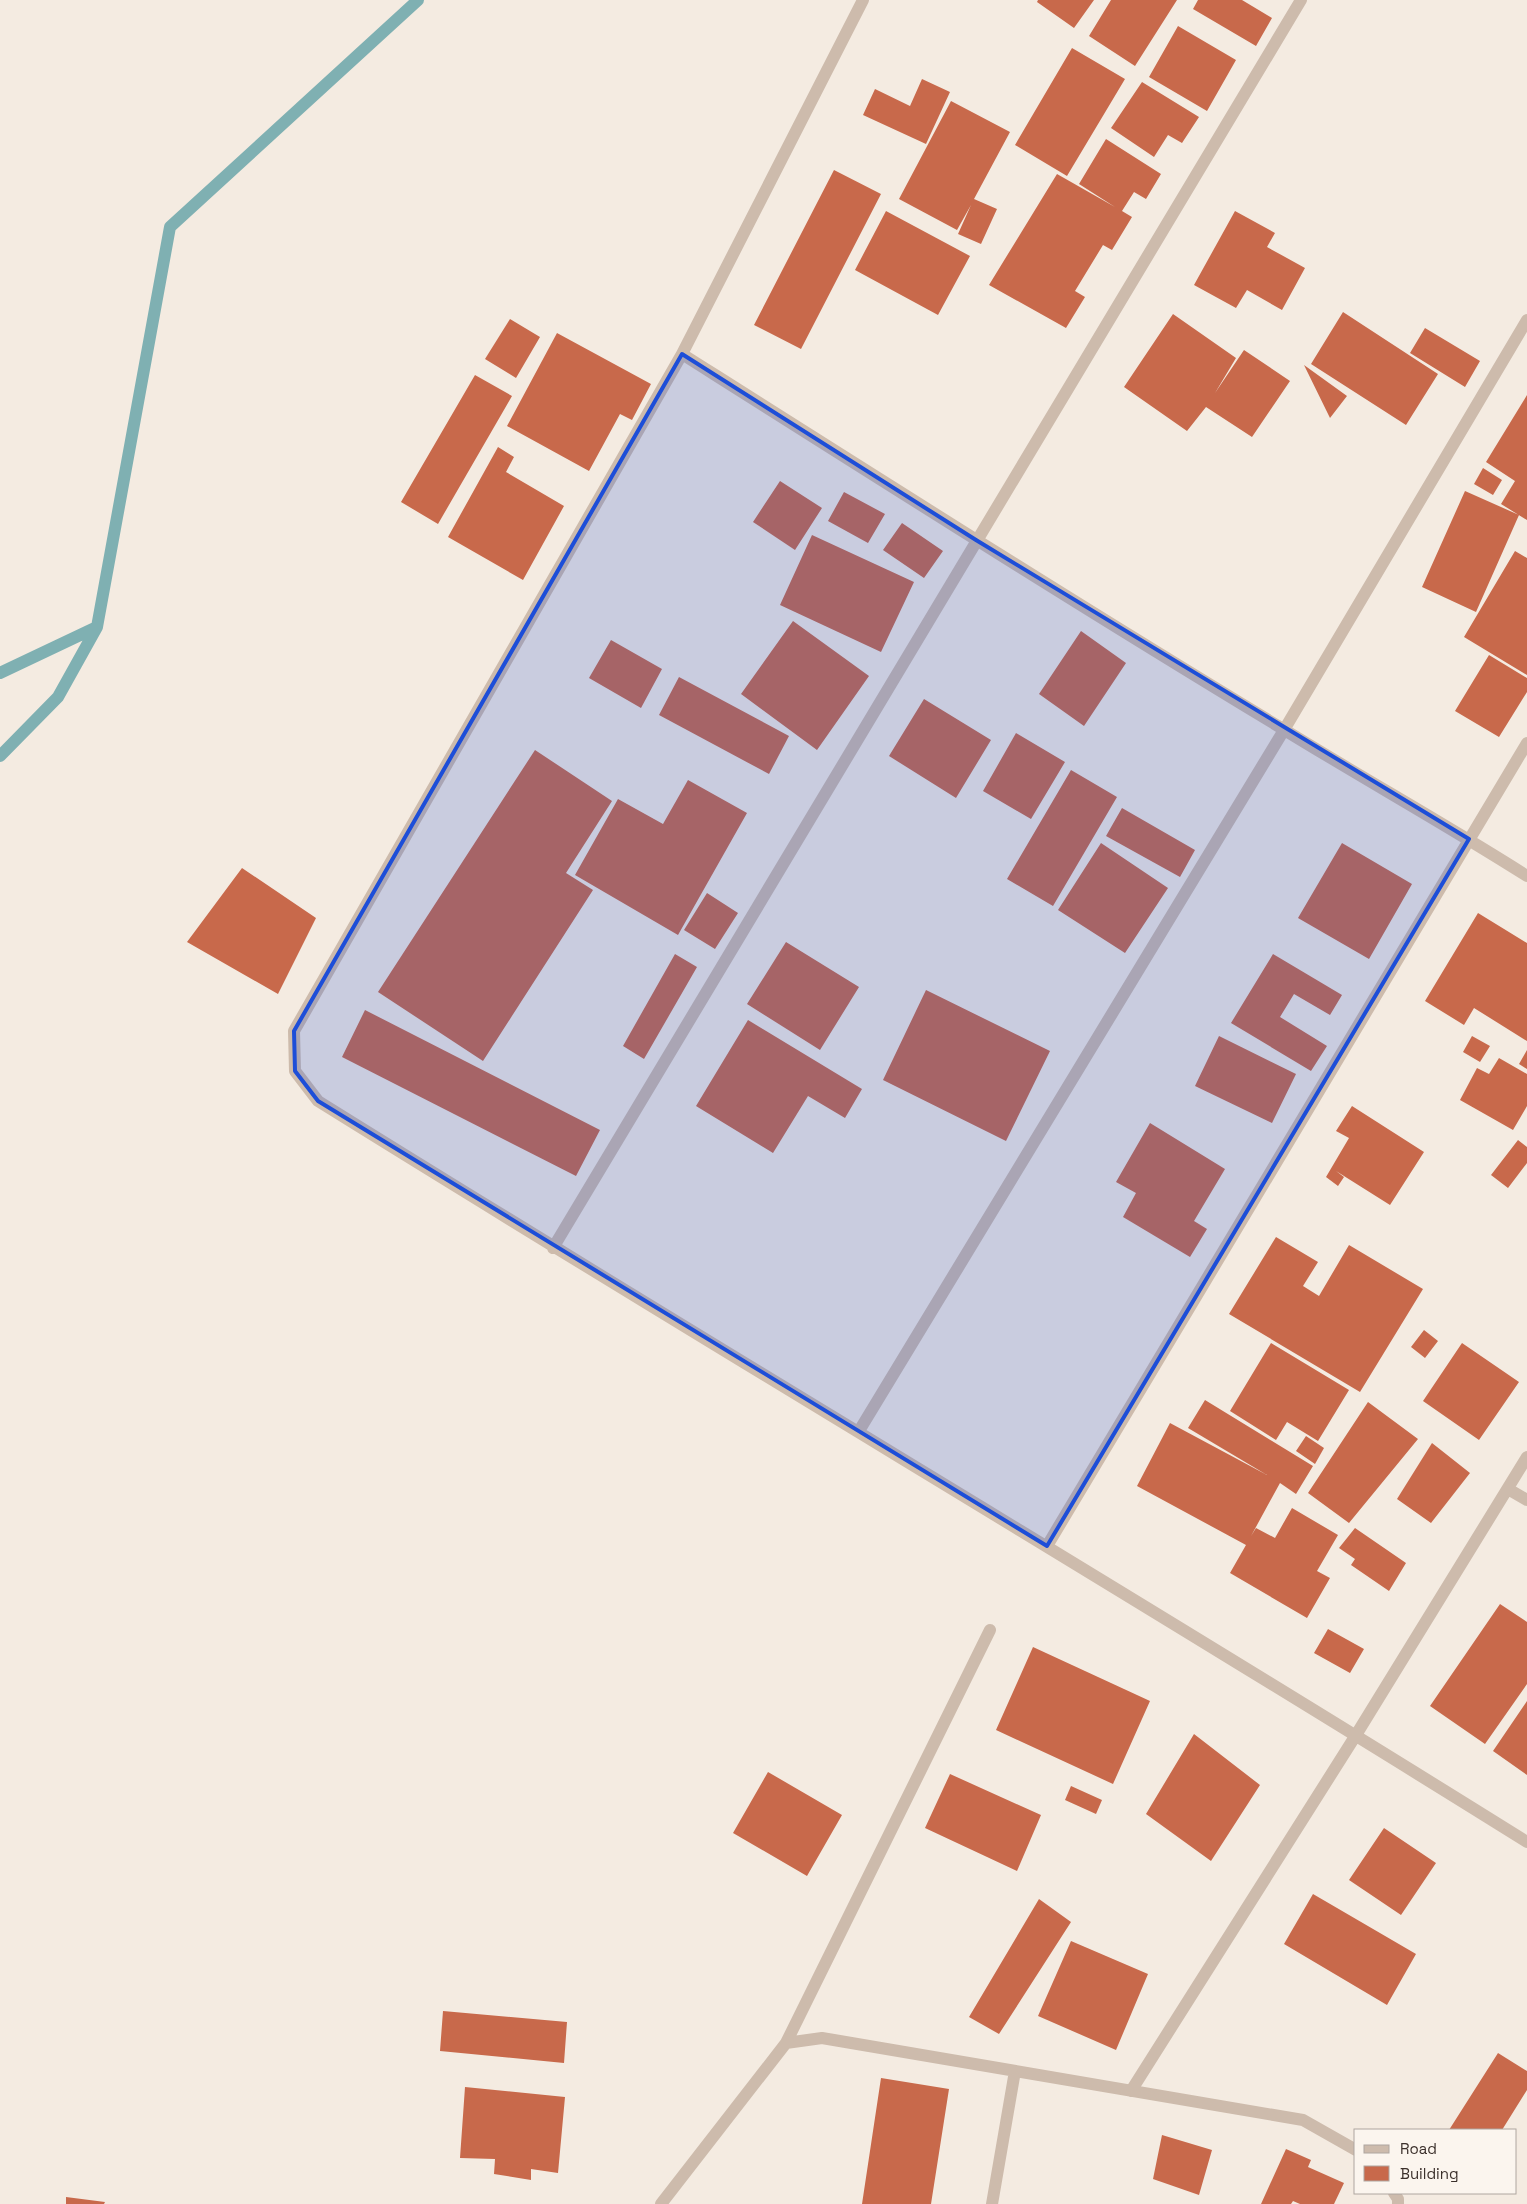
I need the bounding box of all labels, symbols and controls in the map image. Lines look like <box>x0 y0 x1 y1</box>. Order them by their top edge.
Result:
legend <box>1354 2129 1517 2194</box>
text: Road <box>1400 2139 1437 2158</box>
text: Building <box>1400 2164 1459 2183</box>

